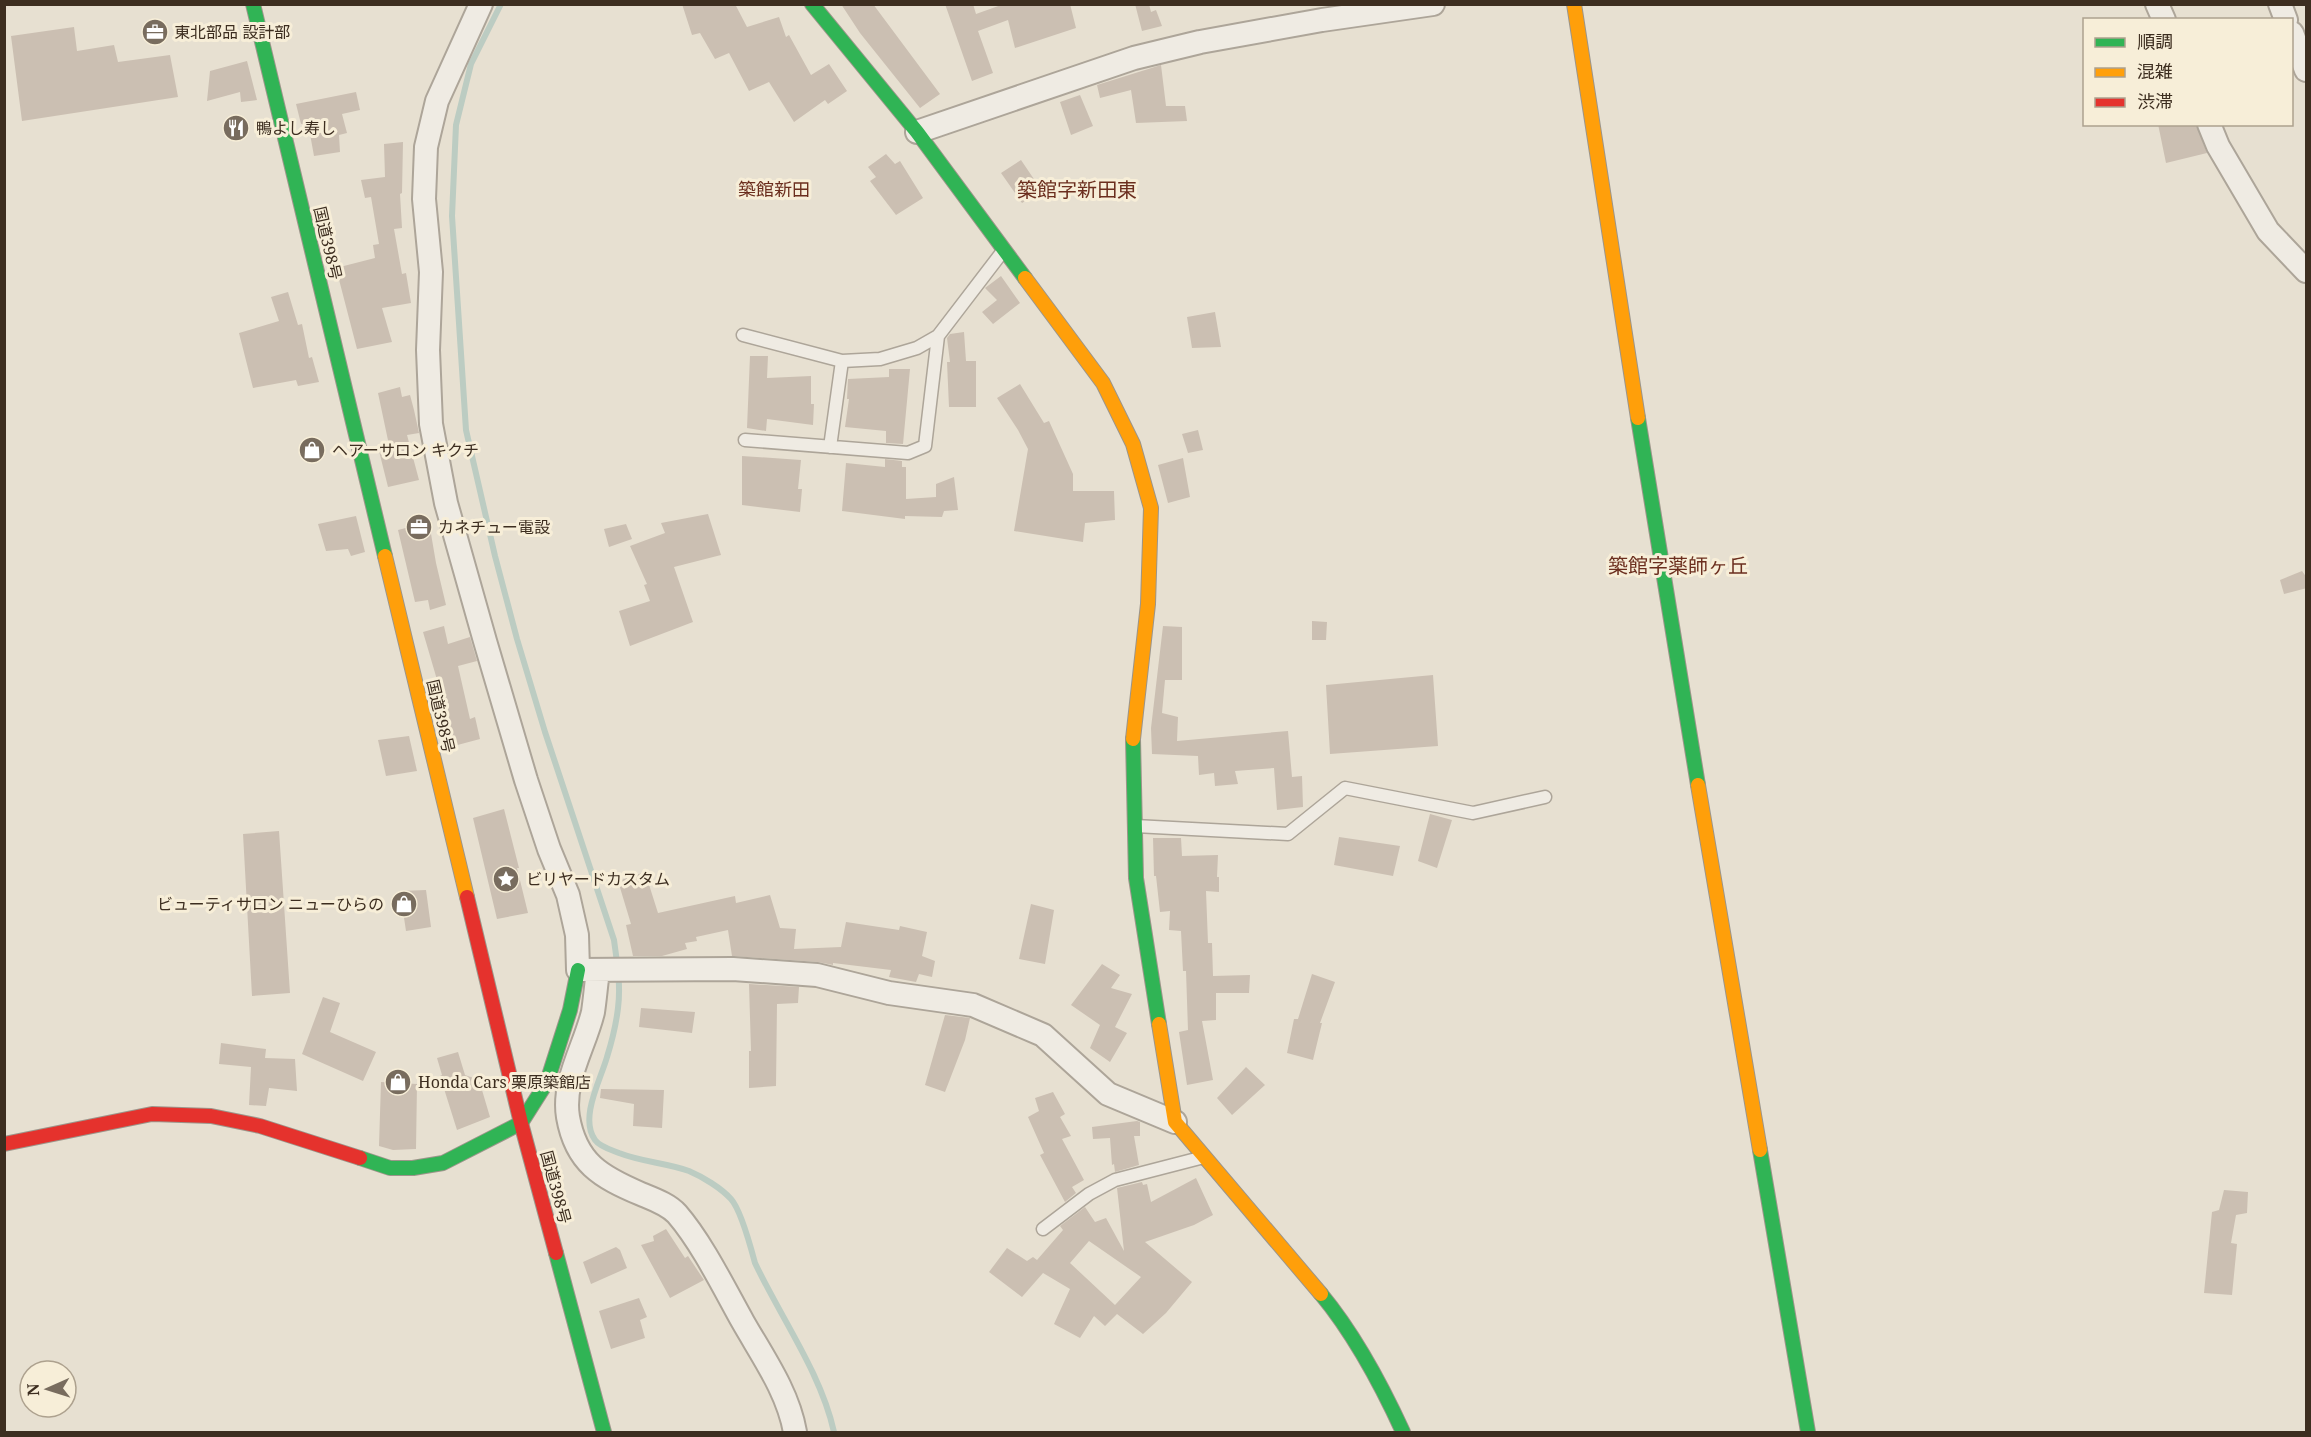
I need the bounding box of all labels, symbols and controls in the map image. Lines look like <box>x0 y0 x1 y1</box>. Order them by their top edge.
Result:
office icon: 東北部品 設計部 <box>140 17 170 47</box>
legend <box>2083 18 2293 126</box>
place label: 東北部品 設計部 <box>174 21 290 43</box>
text: 順調 <box>2137 29 2173 53</box>
text: 混雑 <box>2137 59 2173 83</box>
text: 渋滞 <box>2137 89 2173 113</box>
restaurant icon: 鴨よし寿し <box>221 113 251 143</box>
place label: 鴨よし寿し <box>256 117 336 139</box>
district label: 築館字新田東 <box>1017 176 1137 203</box>
district label: 築館新田 <box>738 177 810 201</box>
street label: 国道398号 <box>309 204 347 282</box>
shop icon: ヘアーサロン キクチ <box>297 435 327 465</box>
place label: ヘアーサロン キクチ <box>332 439 479 461</box>
office icon: カネチュー電設 <box>404 512 434 542</box>
place label: カネチュー電設 <box>438 516 550 538</box>
district label: 築館字薬師ヶ丘 <box>1608 552 1748 579</box>
street label: 国道398号 <box>422 677 460 755</box>
place icon: ビリヤードカスタム <box>491 864 521 894</box>
place label: ビリヤードカスタム <box>526 868 670 890</box>
shop icon: ビューティサロン ニューひらの <box>389 889 419 919</box>
place label: ビューティサロン ニューひらの <box>157 893 384 915</box>
shop icon: Honda Cars 栗原築館店 <box>383 1067 413 1097</box>
place label: Honda Cars 栗原築館店 <box>418 1071 591 1093</box>
street label: 国道398号 <box>536 1148 576 1226</box>
north arrow <box>18 1359 78 1419</box>
text: N <box>22 1383 44 1397</box>

